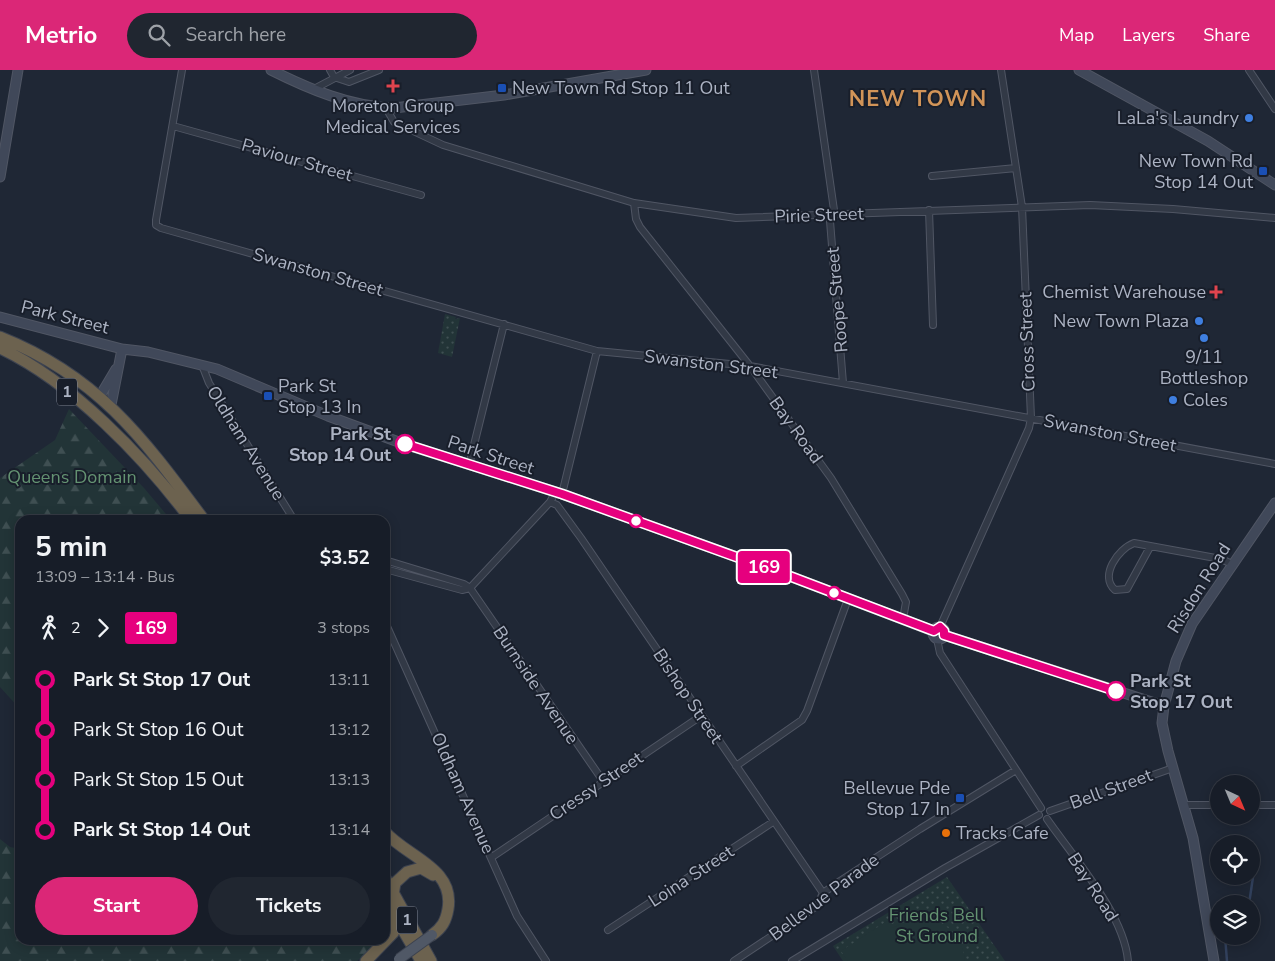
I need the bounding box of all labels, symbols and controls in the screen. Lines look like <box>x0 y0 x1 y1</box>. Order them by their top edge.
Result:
search box <box>127 13 477 58</box>
text: Metrio <box>25 19 97 51</box>
icon: search <box>145 21 173 49</box>
text: Search here <box>185 22 286 48</box>
text: Map <box>1059 23 1094 47</box>
text: Layers <box>1122 23 1175 47</box>
text: Share <box>1203 23 1250 47</box>
place label: New Town Rd Stop 11 Out <box>512 76 730 100</box>
marker: Moreton Group Medical Services <box>386 79 400 93</box>
marker: New Town Rd Stop 11 Out <box>496 82 508 94</box>
district label: NEW TOWN <box>849 84 987 114</box>
place label: Moreton Group Medical Services <box>326 94 460 139</box>
place label: LaLa's Laundry <box>1117 106 1240 130</box>
marker: LaLa's Laundry <box>1243 112 1255 124</box>
street label: Paviour Street <box>239 133 356 187</box>
place label: New Town Rd Stop 14 Out <box>1139 149 1254 194</box>
marker: New Town Rd Stop 14 Out <box>1257 165 1269 177</box>
street label: Pirie Street <box>774 201 865 229</box>
street label: Swanston Street <box>250 242 387 302</box>
street label: Roope Street <box>820 246 854 354</box>
place label: Chemist Warehouse <box>1042 280 1206 304</box>
marker: Chemist Warehouse <box>1210 286 1222 298</box>
street label: Cross Street <box>1013 291 1041 392</box>
street label: Park Street <box>19 295 112 340</box>
place label: New Town Plaza <box>1053 309 1189 333</box>
marker: New Town Plaza <box>1193 315 1205 327</box>
marker: 9/11 Bottleshop <box>1198 332 1210 344</box>
street label: Swanston Street <box>643 344 780 384</box>
place label: 9/11 Bottleshop <box>1160 345 1248 390</box>
place label: Park St Stop 13 In <box>278 374 361 419</box>
road number: 1 <box>57 378 77 406</box>
street label: Oldham Avenue <box>201 381 291 505</box>
place label: Coles <box>1183 388 1228 412</box>
marker: Park St Stop 13 In <box>262 390 274 402</box>
street label: Bay Road <box>764 392 828 468</box>
marker: Coles <box>1167 394 1179 406</box>
street label: Swanston Street <box>1042 408 1179 458</box>
place label: Park St Stop 14 Out <box>289 422 391 467</box>
street label: Park Street <box>445 430 538 480</box>
marker: Park St Stop 14 Out <box>395 434 415 454</box>
park label: Queens Domain <box>7 465 137 489</box>
unlabelled marker <box>629 514 643 528</box>
text: 5 min <box>35 528 107 566</box>
street label: Risdon Road <box>1162 538 1236 638</box>
text: $3.52 <box>320 545 370 571</box>
line badge: 169 <box>735 551 793 583</box>
text: 169 <box>748 555 780 579</box>
text: 13:09 – 13:14 · Bus <box>35 566 175 588</box>
unlabelled marker <box>827 586 841 600</box>
icon: walk <box>35 614 63 642</box>
icon: forward <box>89 614 117 642</box>
text: 169 <box>135 616 167 640</box>
text: 2 <box>71 617 81 639</box>
text: 3 stops <box>317 617 370 639</box>
street label: Burnside Avenue <box>488 621 584 749</box>
street label: Bishop Street <box>647 644 729 749</box>
text: Park St Stop 17 Out <box>73 667 250 693</box>
text: 13:11 <box>328 669 370 691</box>
place label: Park St Stop 17 Out <box>1130 669 1232 714</box>
marker: Park St Stop 17 Out <box>1106 681 1126 701</box>
text: Park St Stop 16 Out <box>73 717 243 743</box>
text: 13:12 <box>328 719 370 741</box>
street label: Oldham Avenue <box>425 728 501 858</box>
street label: Cressy Street <box>544 745 648 826</box>
street label: Bell Street <box>1066 763 1156 815</box>
text: Park St Stop 15 Out <box>73 767 243 793</box>
text: 13:13 <box>328 769 370 791</box>
north arrow <box>1210 775 1260 825</box>
map controls <box>1210 775 1260 945</box>
place label: Bellevue Pde Stop 17 In <box>844 776 950 821</box>
marker: Bellevue Pde Stop 17 In <box>954 792 966 804</box>
text: Park St Stop 14 Out <box>73 817 250 843</box>
text: 13:14 <box>328 819 370 841</box>
place label: Tracks Cafe <box>956 821 1049 845</box>
marker: Tracks Cafe <box>940 827 952 839</box>
button: locate <box>1210 835 1260 885</box>
street label: Loina Street <box>644 839 739 913</box>
street label: Bellevue Parade <box>764 848 884 946</box>
street label: Bay Road <box>1062 848 1124 926</box>
button: Start <box>35 877 198 935</box>
button: Tickets <box>208 877 370 935</box>
button: layers <box>1210 895 1260 945</box>
park label: Friends Bell St Ground <box>889 903 986 948</box>
road number: 1 <box>397 906 417 934</box>

